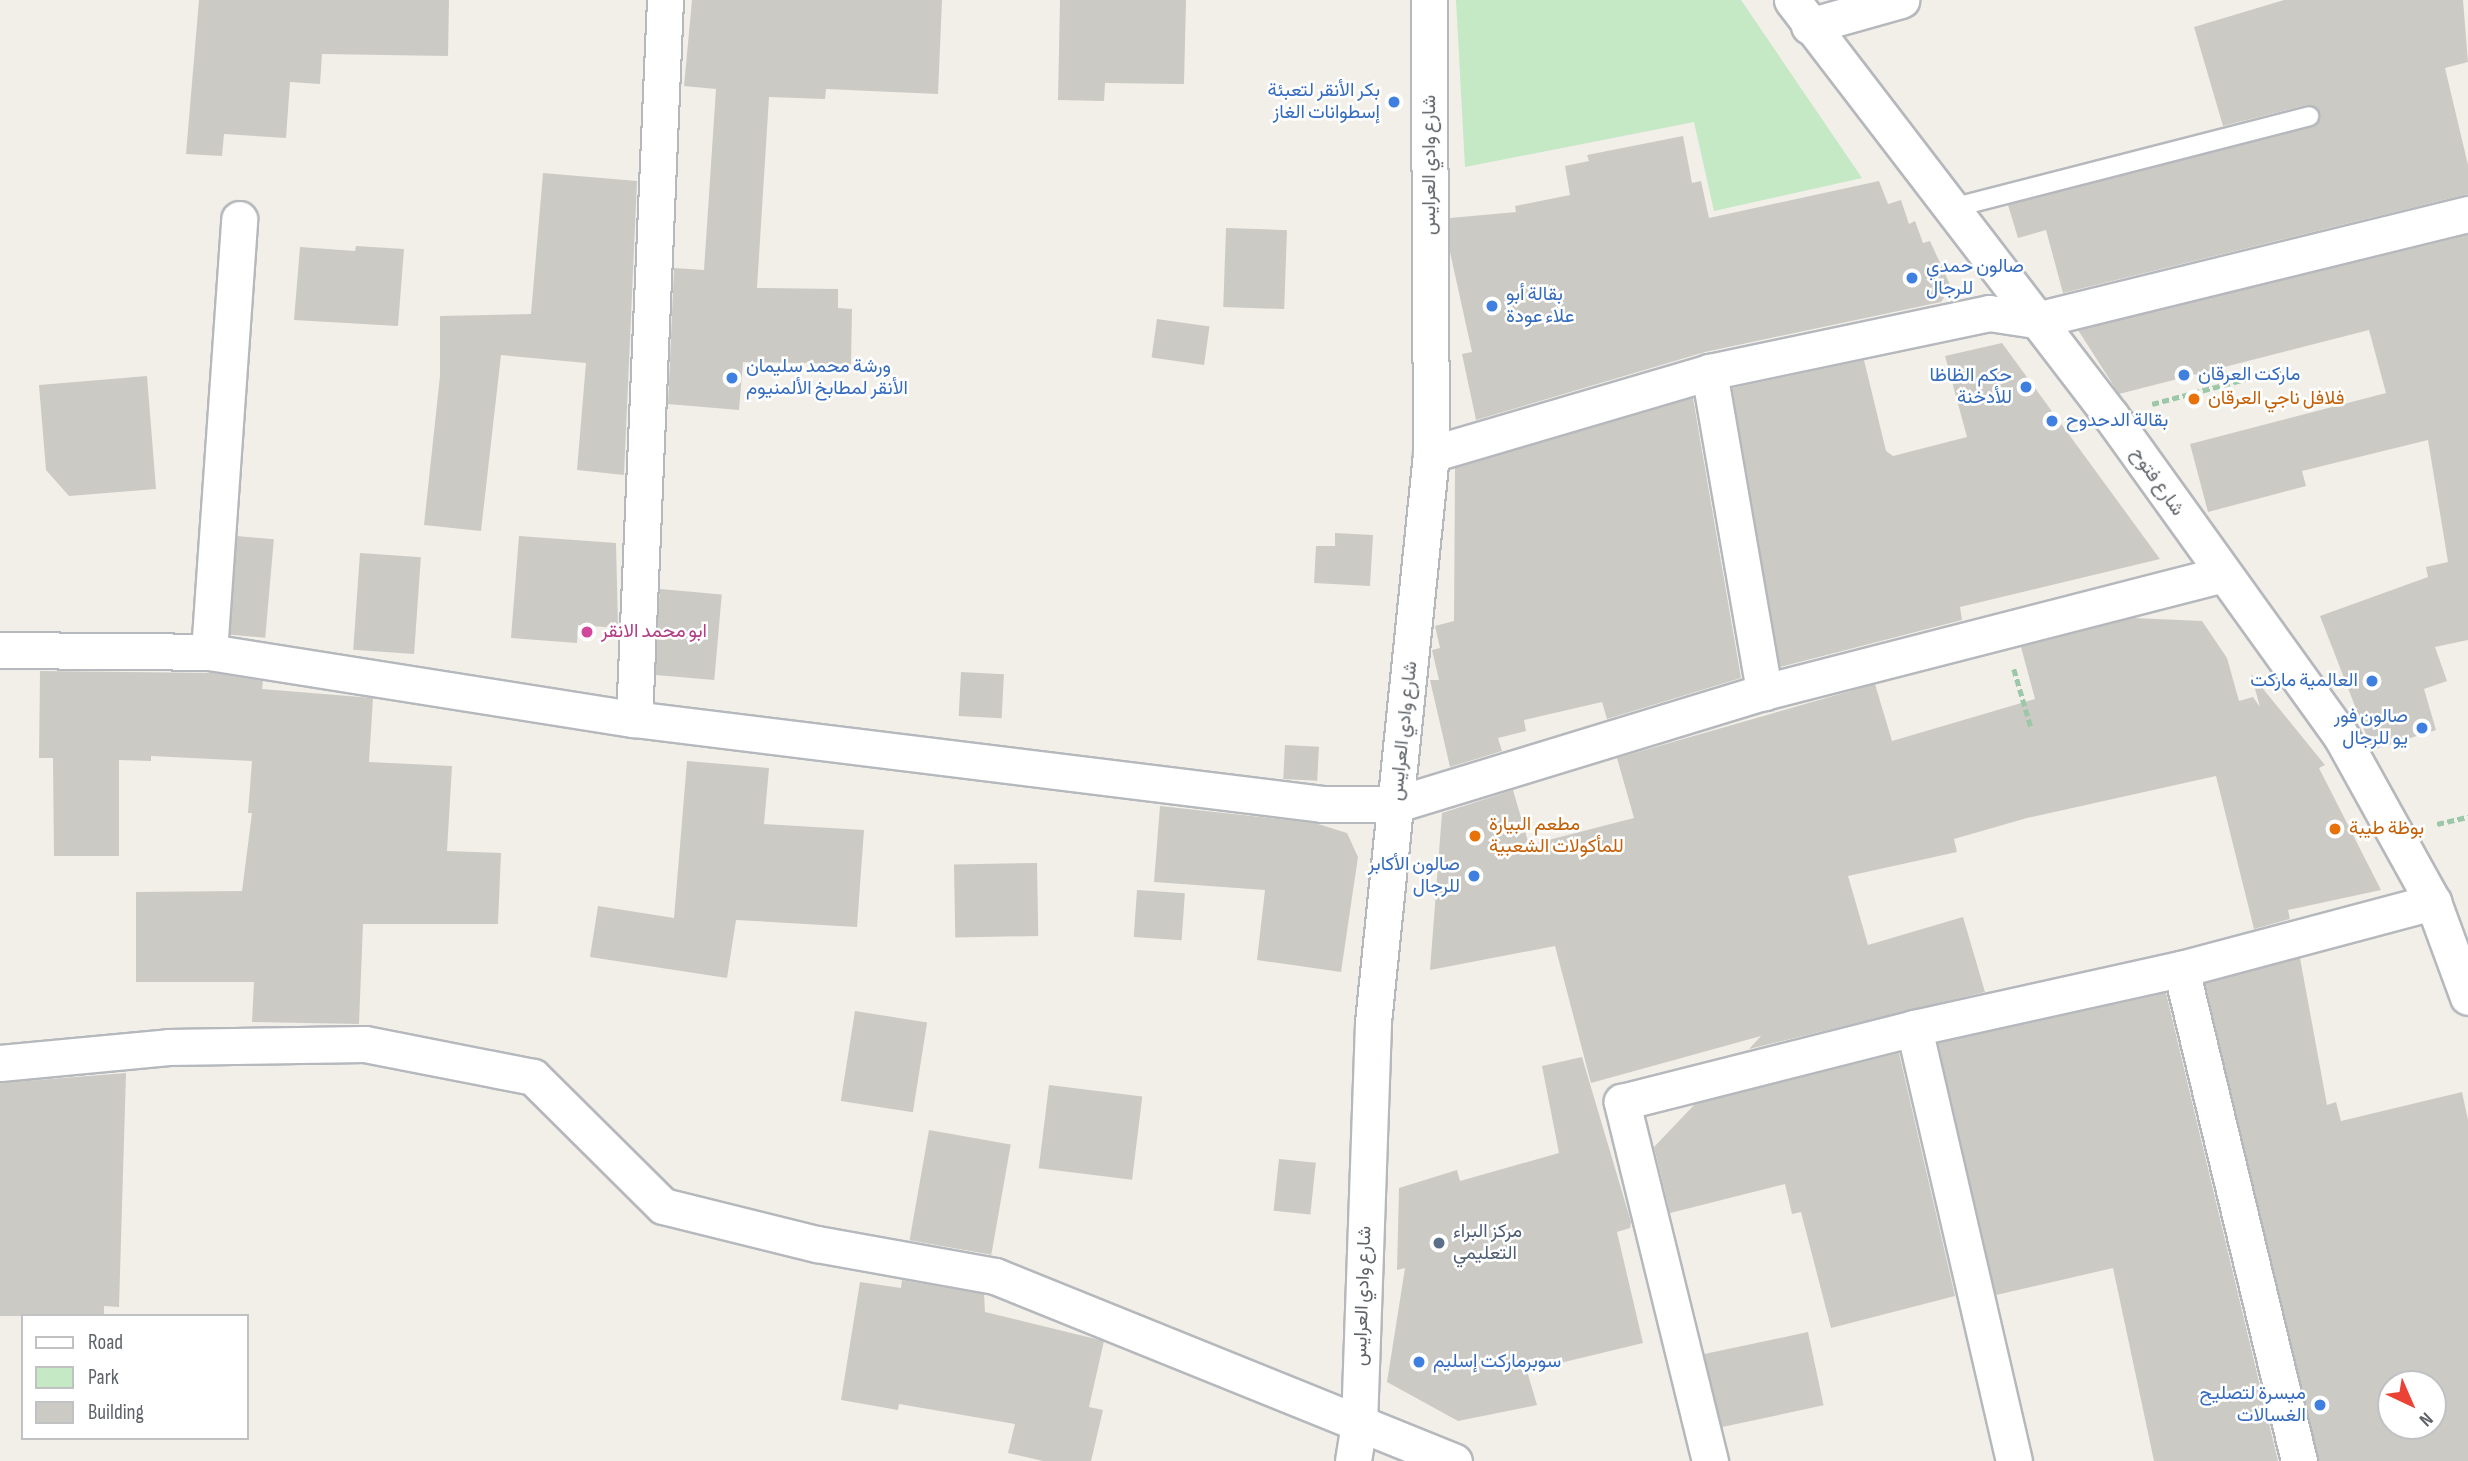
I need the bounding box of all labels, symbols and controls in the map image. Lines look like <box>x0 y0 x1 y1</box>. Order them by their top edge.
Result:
place label: بكر الأنقر لتعبئة إسطوانات الغاز <box>1267 80 1380 124</box>
marker: بكر الأنقر لتعبئة إسطوانات الغاز <box>1386 94 1402 110</box>
street label: شارع وادي العرايس <box>1419 95 1441 235</box>
place label: صالون حمدي للرجال <box>1926 256 2024 300</box>
marker: صالون حمدي للرجال <box>1904 270 1920 286</box>
place label: بقالة أبو علاء عودة <box>1506 284 1574 328</box>
marker: بقالة أبو علاء عودة <box>1484 298 1500 314</box>
place label: ورشة محمد سليمان الأنقر لمطابخ الألمنيوم <box>746 356 908 400</box>
place label: ماركت العرقان <box>2198 364 2300 386</box>
place label: حكم الظاظا للأدخنة <box>1929 365 2012 409</box>
marker: ماركت العرقان <box>2176 367 2192 383</box>
marker: ورشة محمد سليمان الأنقر لمطابخ الألمنيوم <box>724 370 740 386</box>
marker: حكم الظاظا للأدخنة <box>2018 379 2034 395</box>
place label: فلافل ناجي العرقان <box>2208 388 2344 410</box>
marker: فلافل ناجي العرقان <box>2186 391 2202 407</box>
place label: بقالة الدحدوح <box>2066 410 2168 432</box>
marker: بقالة الدحدوح <box>2044 413 2060 429</box>
street label: شارع فتوح <box>2125 444 2189 520</box>
place label: ابو محمد الانقر <box>601 621 707 643</box>
marker: ابو محمد الانقر <box>579 624 595 640</box>
street label: شارع وادي العرايس <box>1385 660 1423 802</box>
place label: العالمية ماركت <box>2250 670 2358 692</box>
marker: العالمية ماركت <box>2364 673 2380 689</box>
place label: صالون فور يو للرجال <box>2334 706 2408 750</box>
marker: صالون فور يو للرجال <box>2414 720 2430 736</box>
place label: مطعم البيارة للمأكولات الشعبية <box>1489 814 1624 858</box>
place label: بوظة طيبة <box>2349 818 2424 840</box>
marker: بوظة طيبة <box>2327 821 2343 837</box>
marker: مطعم البيارة للمأكولات الشعبية <box>1467 828 1483 844</box>
place label: صالون الأكابر للرجال <box>1368 854 1460 898</box>
marker: صالون الأكابر للرجال <box>1466 868 1482 884</box>
place label: مركز البراء التعليمي <box>1453 1221 1522 1265</box>
street label: شارع وادي العرايس <box>1349 1226 1377 1366</box>
marker: مركز البراء التعليمي <box>1431 1235 1447 1251</box>
legend <box>21 1314 248 1440</box>
text: Road <box>88 1330 123 1355</box>
place label: سوبرماركت إسليم <box>1433 1351 1561 1373</box>
marker: سوبرماركت إسليم <box>1411 1354 1427 1370</box>
text: Park <box>88 1365 119 1390</box>
north arrow <box>2377 1370 2447 1440</box>
place label: ميسرة لتصليح الغسالات <box>2200 1383 2306 1427</box>
marker: ميسرة لتصليح الغسالات <box>2312 1397 2328 1413</box>
text: Building <box>88 1400 144 1425</box>
text: N <box>2414 1407 2437 1431</box>

